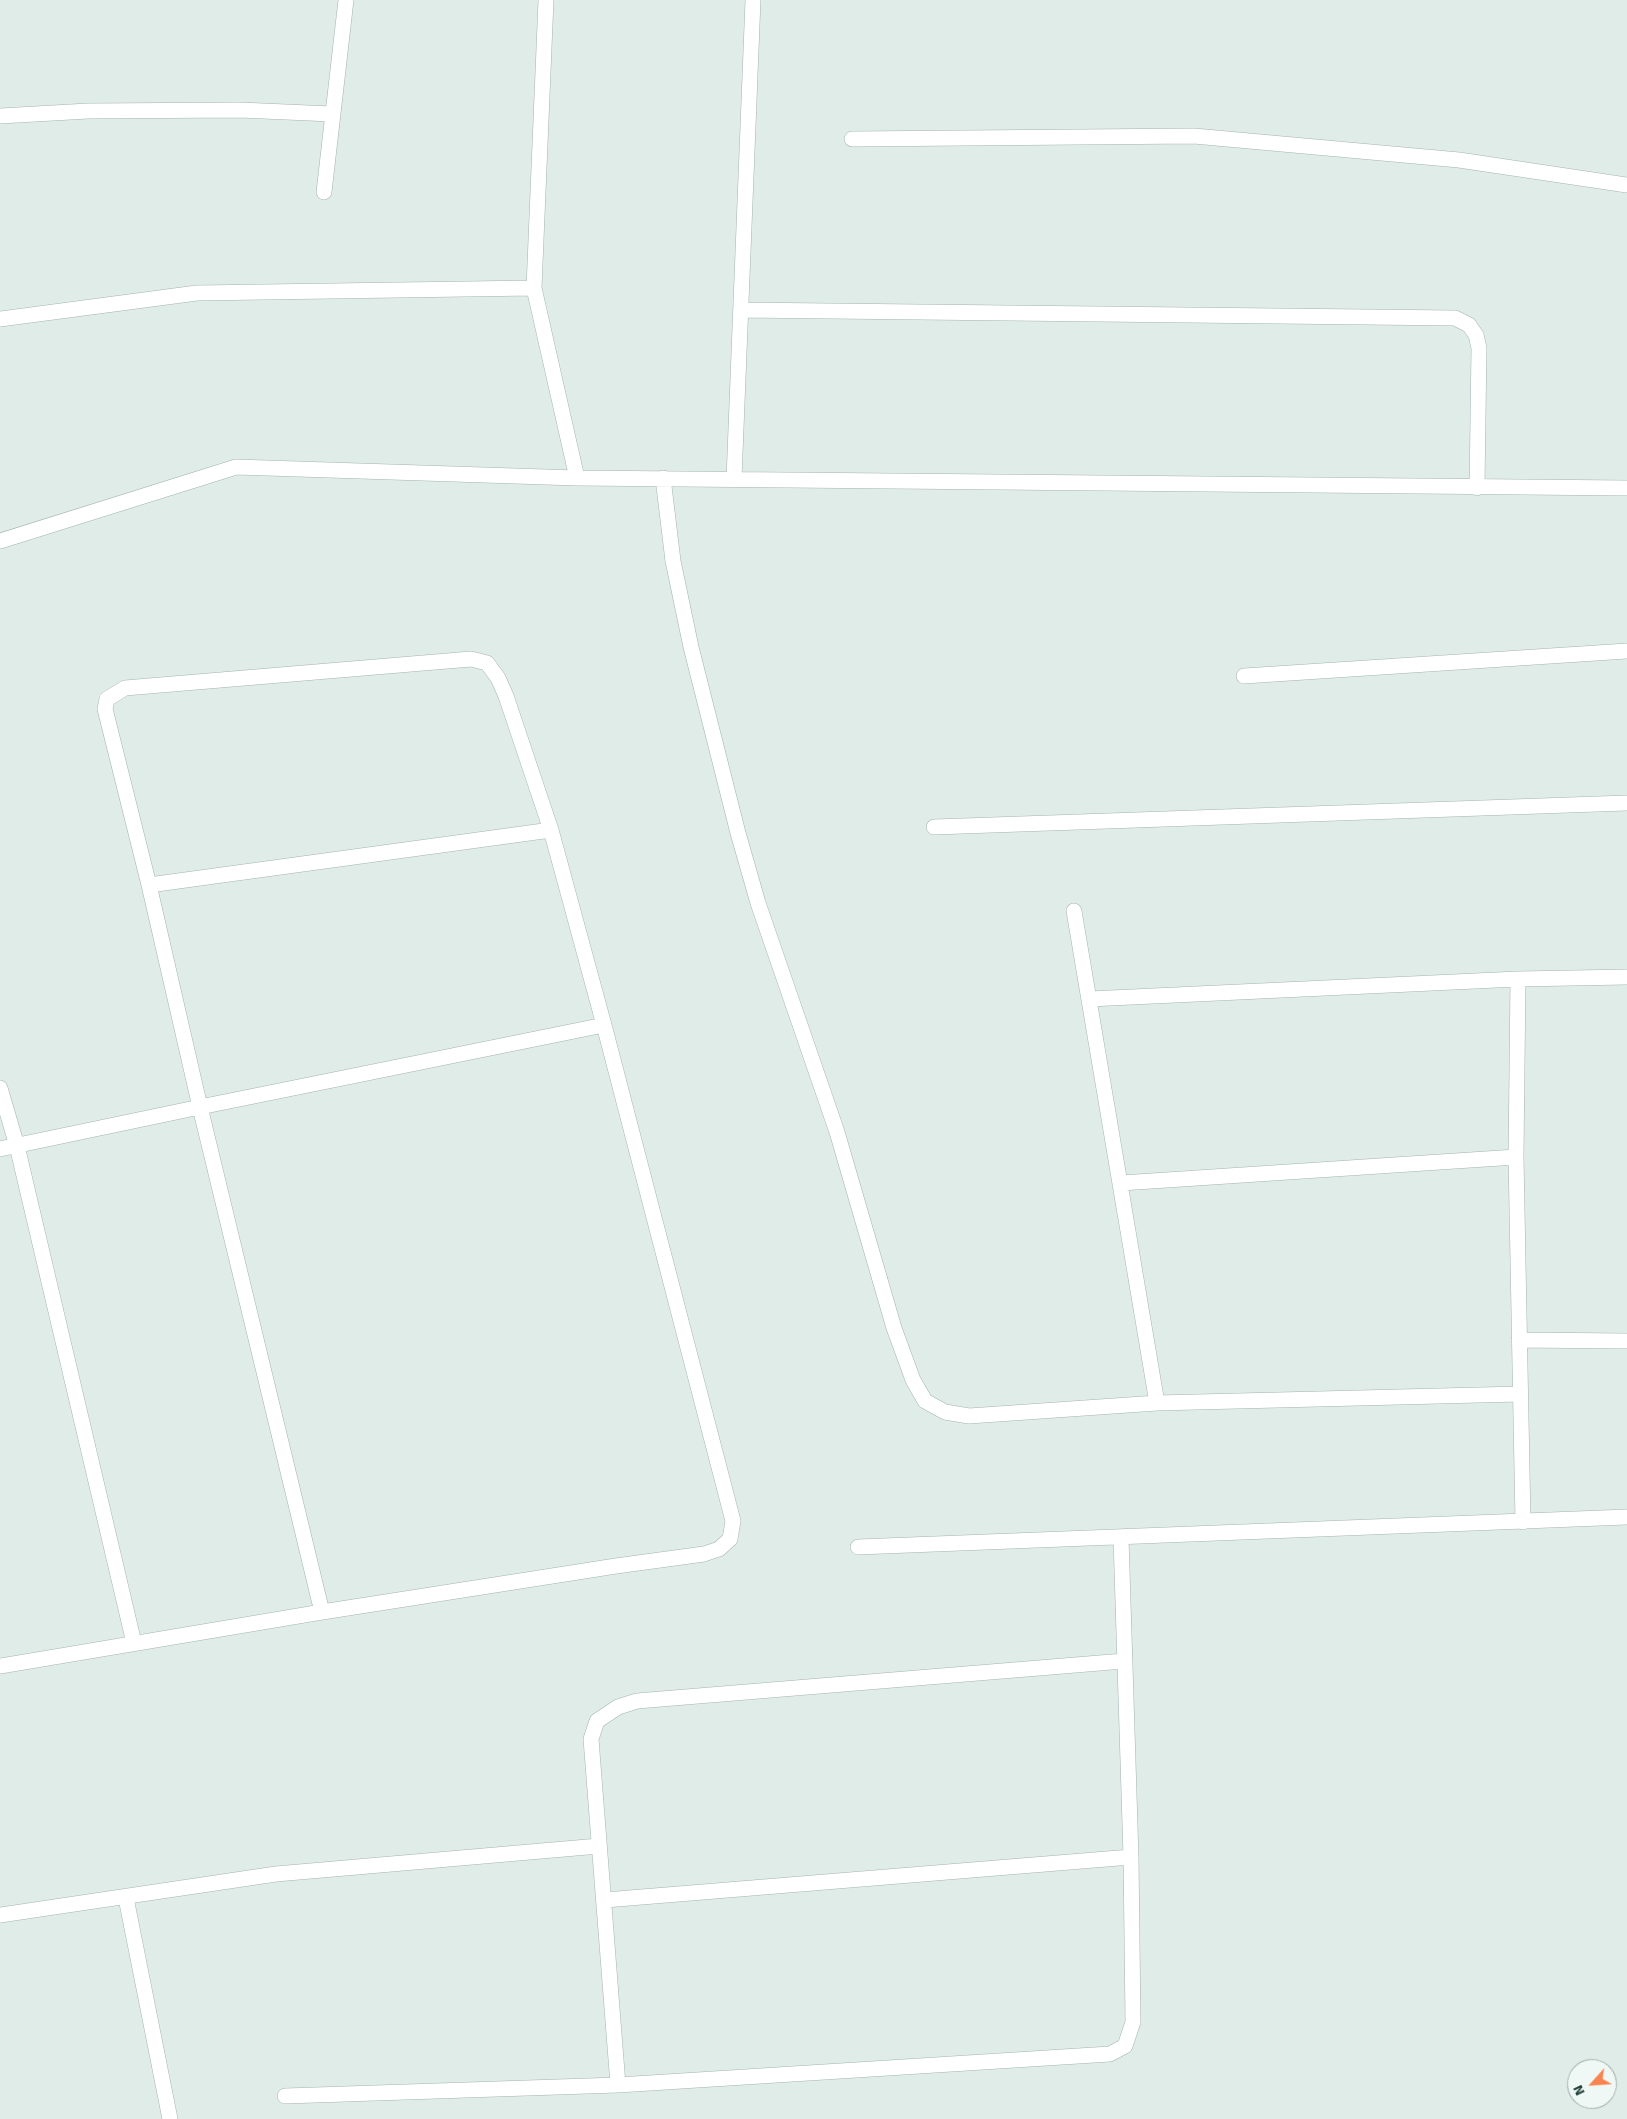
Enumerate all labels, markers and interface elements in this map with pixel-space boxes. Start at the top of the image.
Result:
north arrow [1567,2059,1617,2109]
text: N [1569,2082,1589,2098]

